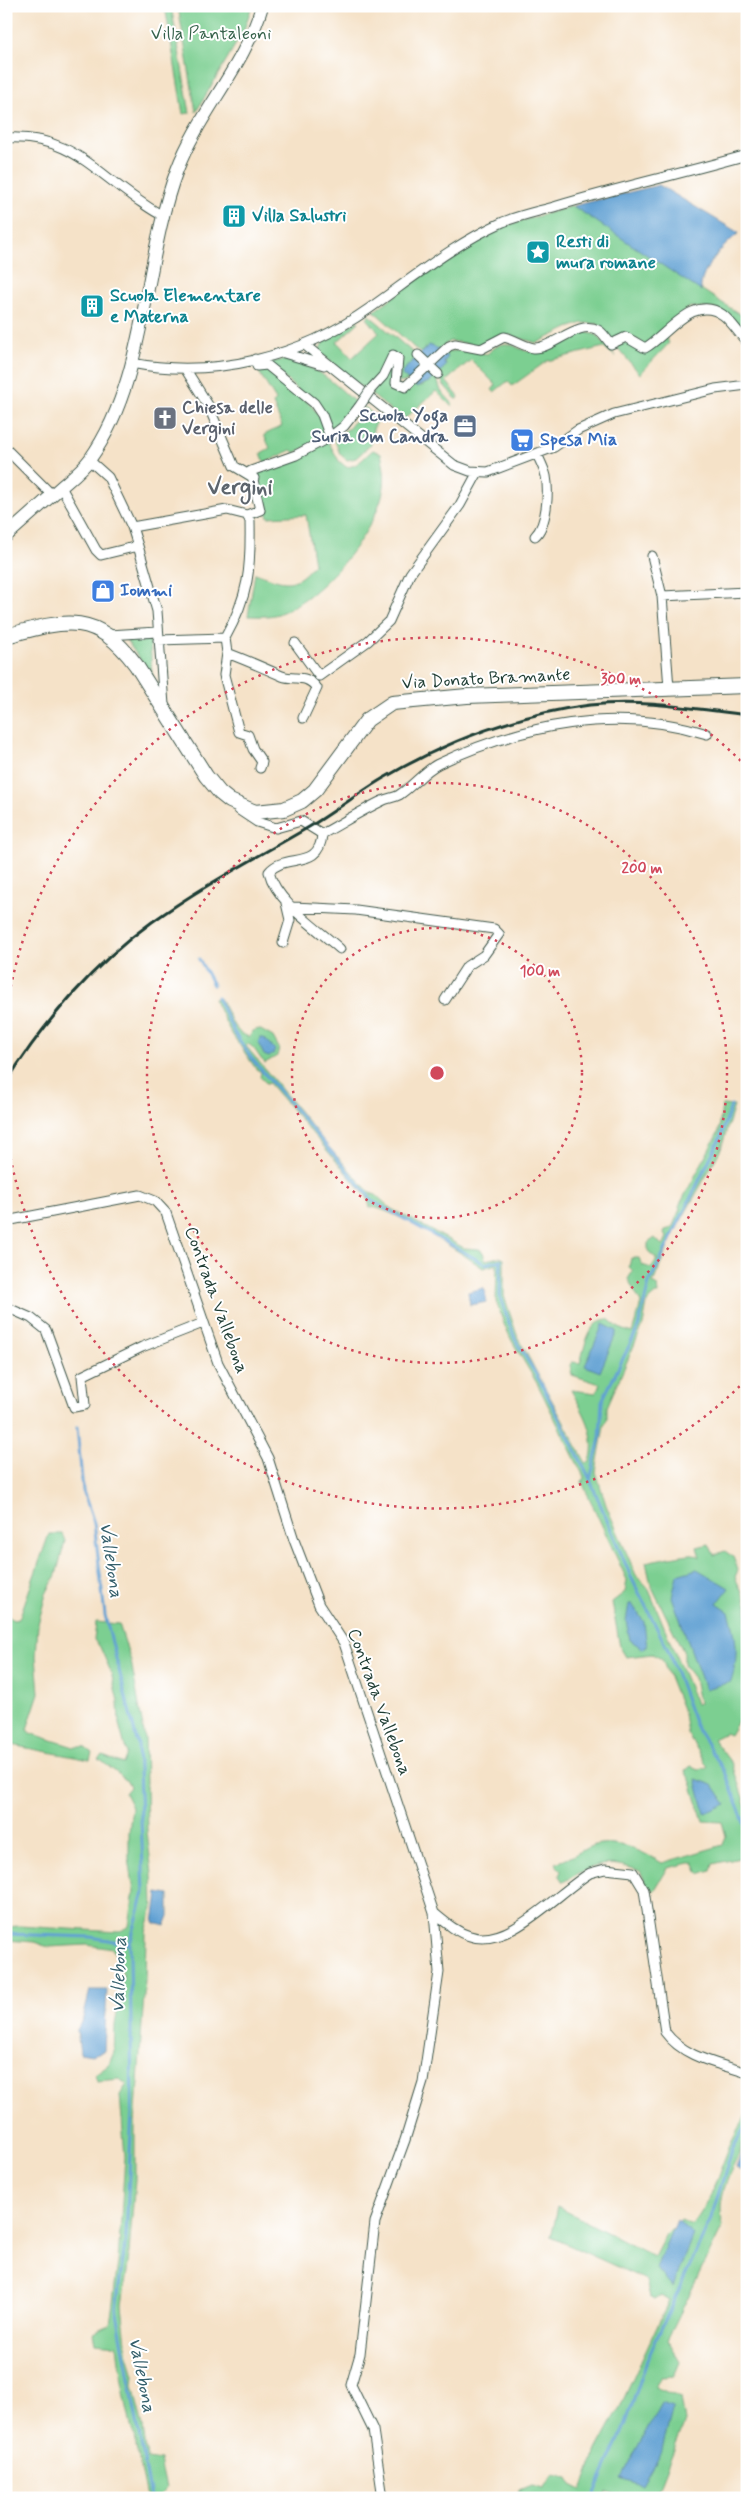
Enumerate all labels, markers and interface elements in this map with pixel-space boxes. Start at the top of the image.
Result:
park label: Villa Pantaleoni [151,22,271,46]
building icon: Villa Salustri [221,203,247,229]
place label: Villa Salustri [252,204,346,228]
place label: Resti di mura romane [556,230,656,275]
place icon: Resti di mura romane [525,239,551,265]
place label: Scuola Elementare e Materna [110,284,261,329]
building icon: Scuola Elementare e Materna [79,293,105,319]
place label: Chiesa delle Vergini [182,396,273,443]
place label: Scuola Yoga Suria Om Candra [311,404,449,449]
church icon: Chiesa delle Vergini [152,405,178,431]
office icon: Scuola Yoga Suria Om Candra [452,413,478,439]
supermarket icon: Spesa Mia [509,427,535,453]
place label: Spesa Mia [540,428,617,452]
district label: Vergini [207,474,273,505]
shop icon: Iommi [90,578,116,604]
place label: Iommi [120,579,172,603]
street label: Via Donato Bramante [401,663,571,695]
text: 300 m [601,670,641,690]
text: 200 m [622,859,663,879]
text: 100 m [520,962,560,982]
centre of rings [428,1064,446,1082]
street label: Contrada Vallebona [178,1223,254,1377]
water label: Vallebona [93,1521,129,1600]
street label: Contrada Vallebona [341,1625,417,1779]
water label: Vallebona [105,1936,133,2013]
water label: Vallebona [122,2335,162,2415]

